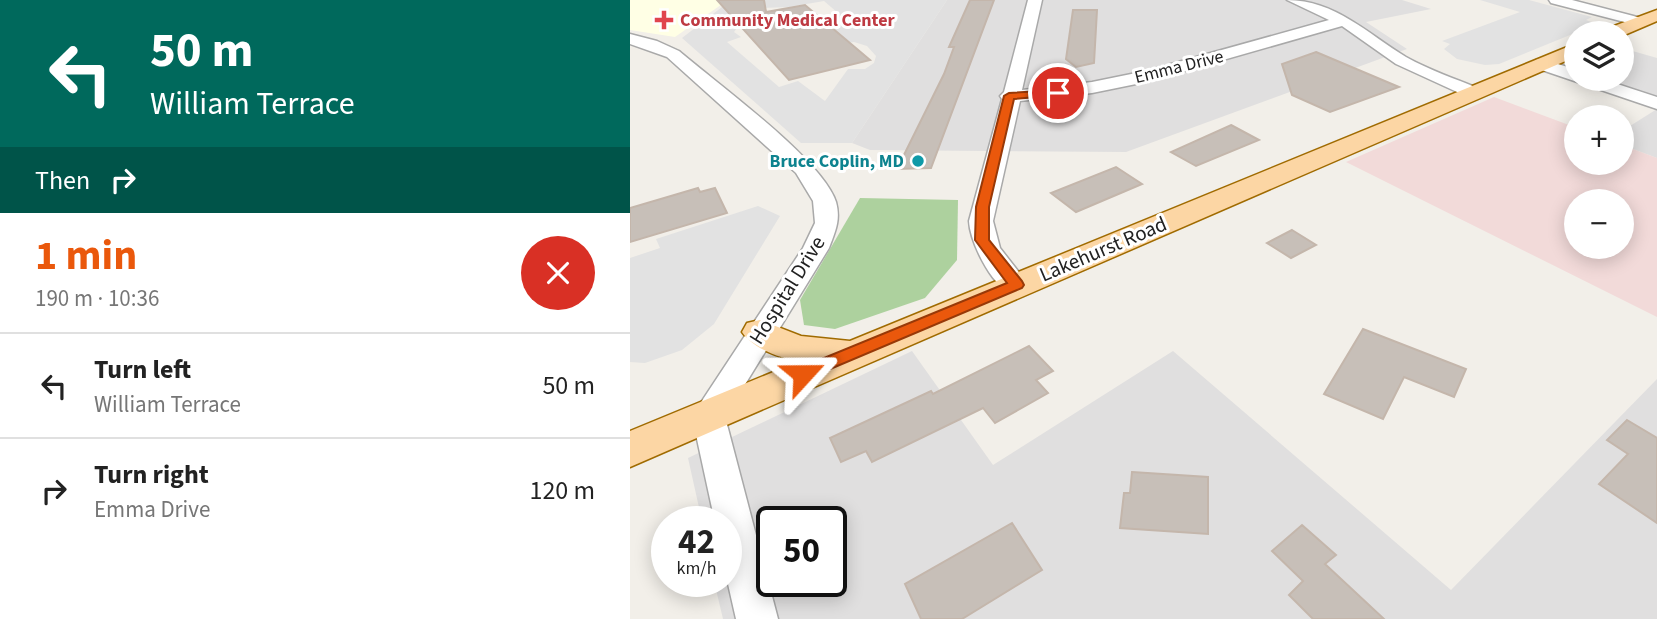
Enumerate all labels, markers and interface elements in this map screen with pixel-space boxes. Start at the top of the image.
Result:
place label: Community Medical Center [680,8,895,33]
marker: Community Medical Center [654,10,674,30]
text: 50 m [150,16,254,86]
map controls [1564,21,1634,259]
button: layers [1564,21,1634,91]
icon: left [35,28,126,119]
street label: Emma Drive [1132,44,1226,90]
pin [1028,63,1088,123]
icon: arrive [1039,74,1077,112]
text: William Terrace [150,81,355,127]
button: + [1564,105,1634,175]
place label: Bruce Coplin, MD [770,149,904,174]
marker: Bruce Coplin, MD [910,153,926,169]
icon: right [104,161,142,199]
text: Then [35,162,90,199]
button: − [1564,189,1634,259]
street label: Lakehurst Road [1035,209,1171,289]
text: 1 min [35,226,137,286]
street label: Hospital Drive [742,230,832,350]
button: close [521,236,595,310]
text: 190 m · 10:36 [35,282,159,315]
position arrow [766,337,840,411]
text: Turn left [94,351,191,388]
icon: left [35,367,73,405]
text: 50 m [542,367,595,404]
text: William Terrace [94,388,241,421]
text: Turn right [94,456,209,493]
icon: right [35,472,73,510]
text: 120 m [529,472,595,509]
text: Emma Drive [94,493,210,526]
speed limit sign: 50 [756,506,847,597]
text: 42 [678,517,715,567]
text: km/h [677,556,716,581]

